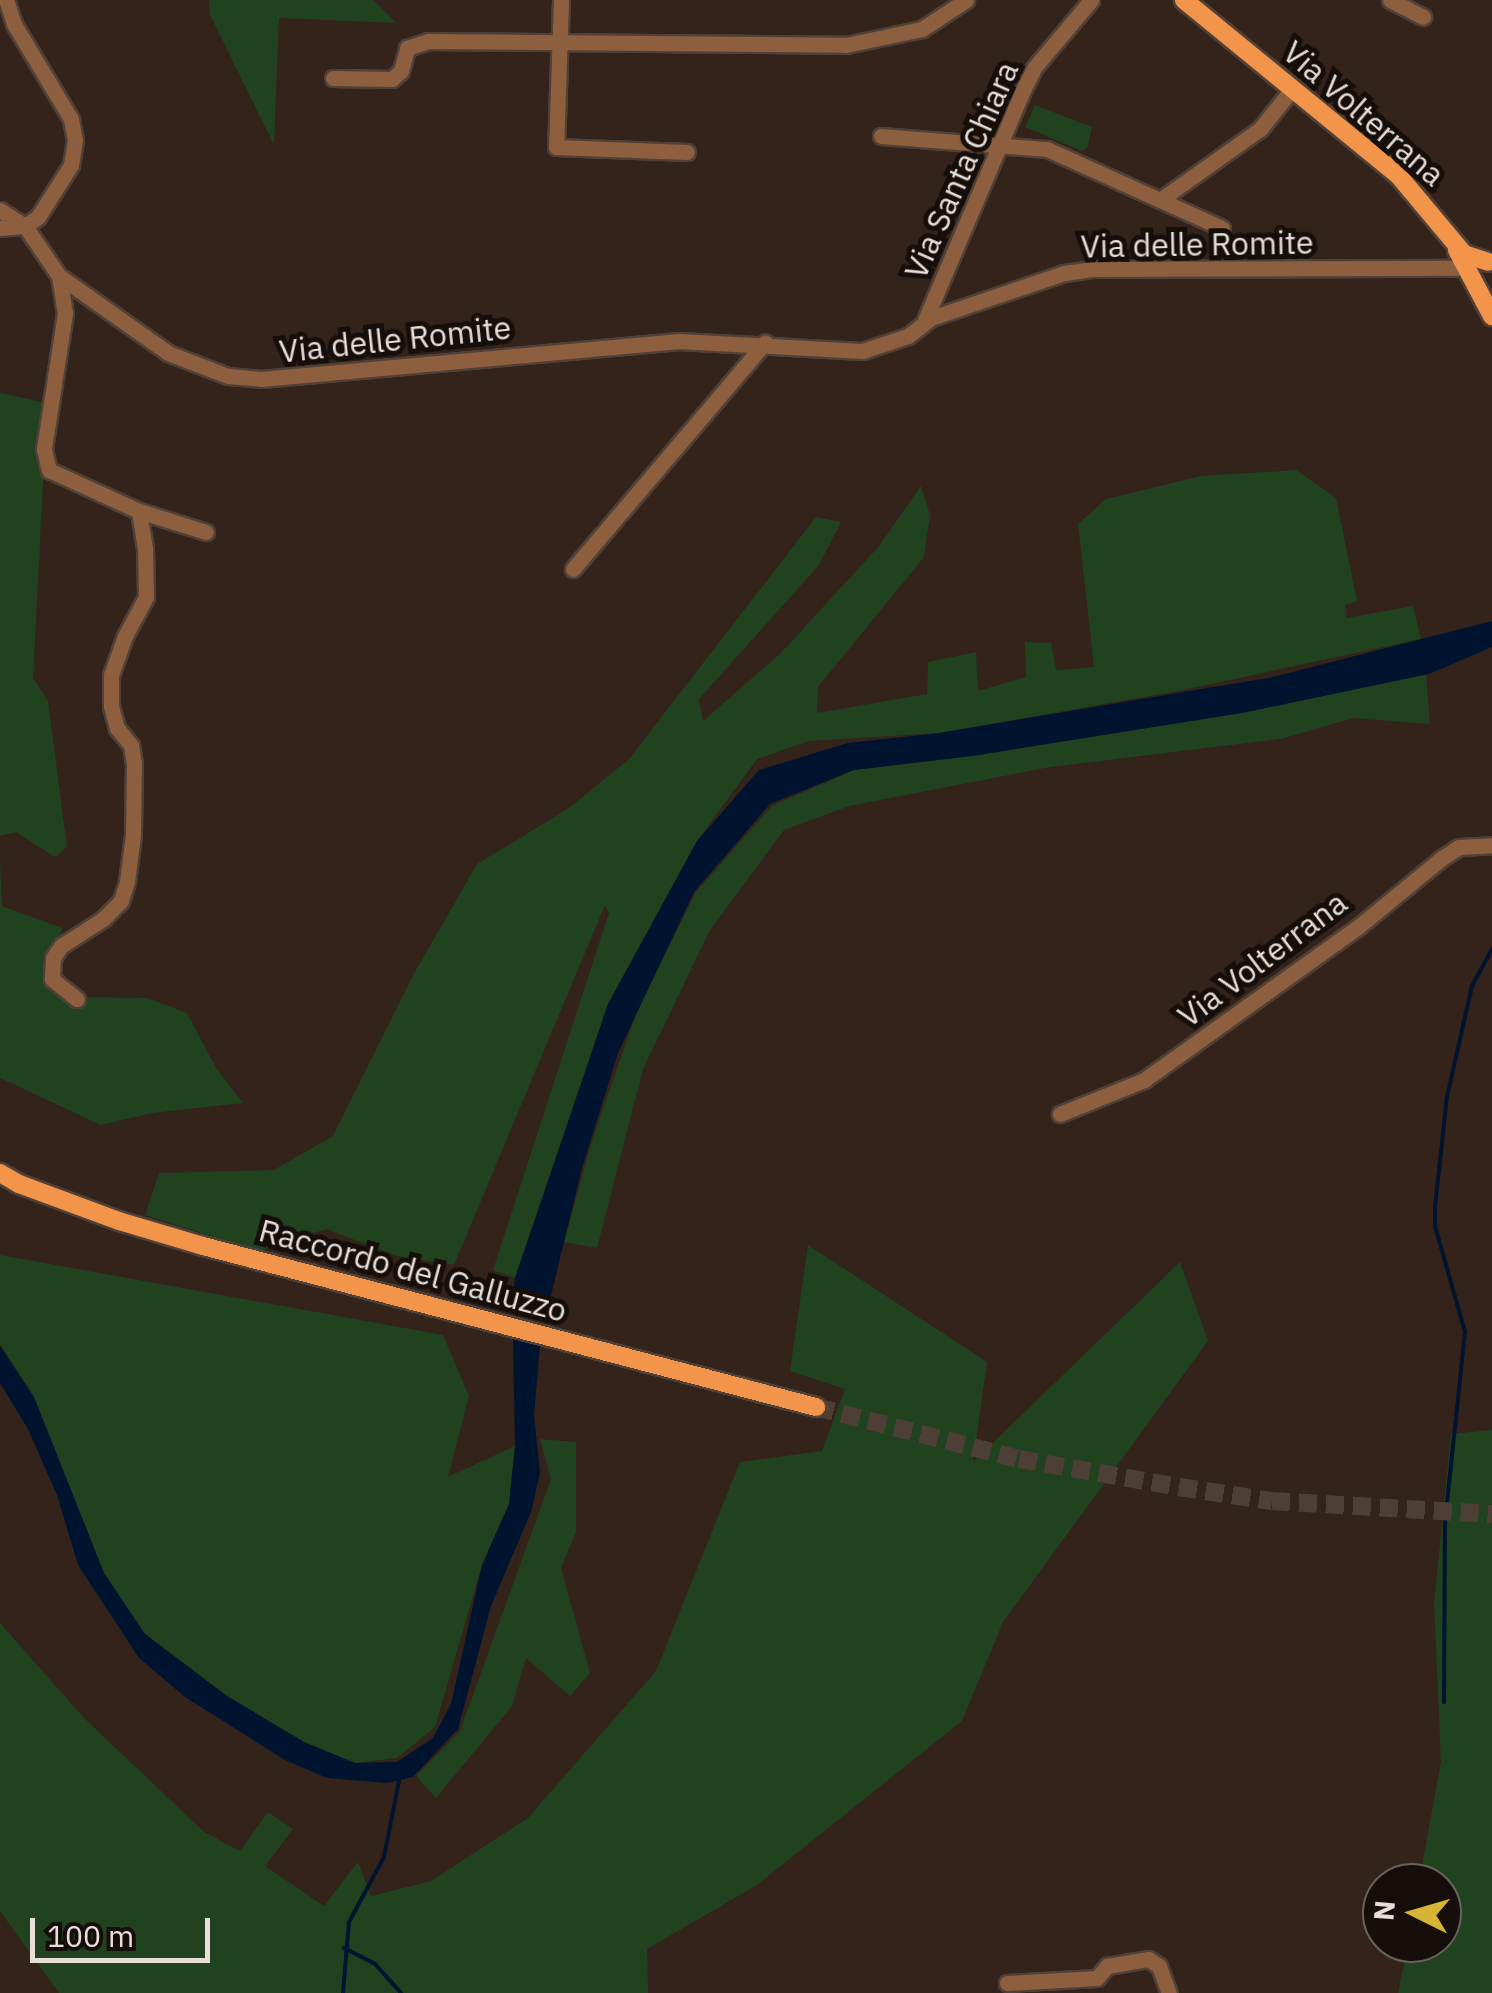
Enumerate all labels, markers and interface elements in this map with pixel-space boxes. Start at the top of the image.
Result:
street label: Via Volterrana [1275,32,1453,194]
street label: Via Santa Chiara [896,55,1026,285]
street label: Via delle Romite [1080,223,1314,265]
street label: Via delle Romite [277,308,513,370]
street label: Via Volterrana [1170,883,1354,1035]
street label: Raccordo del Galluzzo [255,1210,571,1330]
north arrow [1362,1863,1462,1963]
scale bar [35,1898,215,1960]
text: N [1364,1899,1403,1922]
text: 100 m [47,1916,134,1955]

